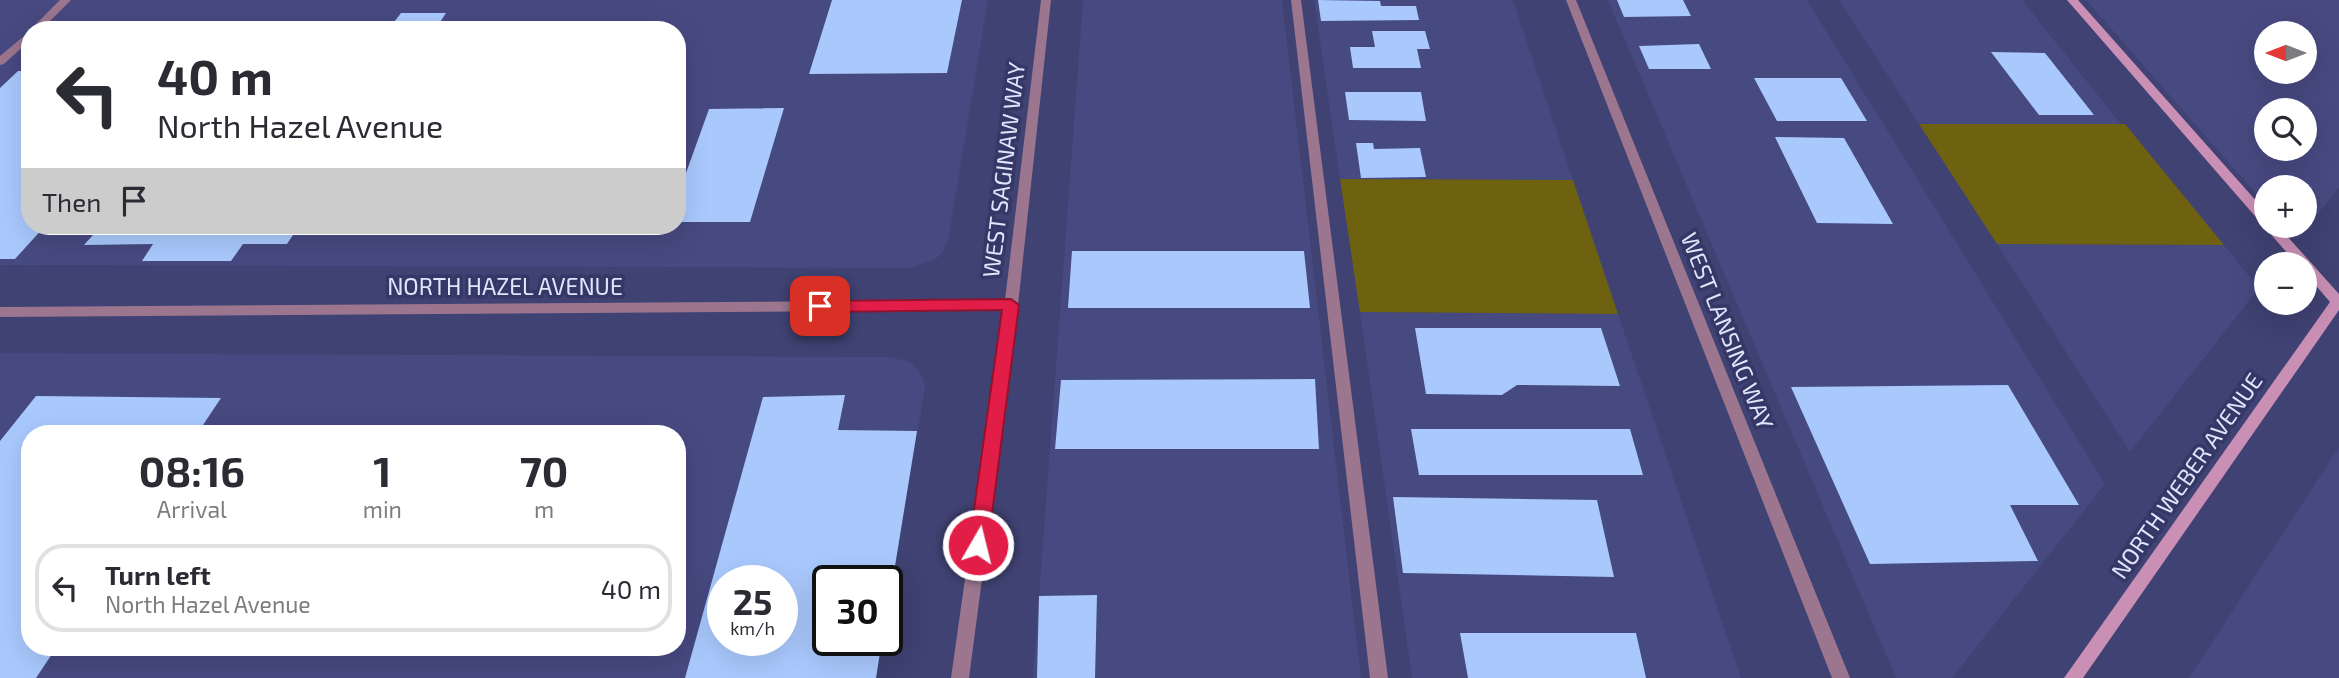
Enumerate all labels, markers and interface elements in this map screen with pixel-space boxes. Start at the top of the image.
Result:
north arrow [2254,21,2317,84]
map controls [2254,21,2317,315]
text: 40 m [157,46,273,105]
icon: left [42,49,133,140]
street label: WEST SAGINAW WAY [976,61,1030,279]
button: search [2254,98,2317,161]
text: North Hazel Avenue [157,106,443,144]
button: + [2254,175,2317,238]
icon: arrive [115,182,153,220]
text: Then [42,186,101,217]
street label: WEST LANSING WAY [1676,228,1780,433]
button: − [2254,252,2317,315]
street label: NORTH HAZEL AVENUE [387,272,623,300]
pin [790,276,850,336]
icon: arrive [801,287,839,325]
street label: NORTH WEBER AVENUE [2105,367,2268,584]
text: 08:16 [139,445,245,495]
text: 1 [373,445,391,495]
text: 70 [520,445,568,495]
text: Arrival [157,495,227,523]
text: min [363,495,402,523]
text: m [534,495,554,523]
position arrow [941,508,1015,582]
text: Turn left [105,559,211,590]
speed limit sign: 30 [812,565,903,656]
icon: left [46,569,84,607]
text: 40 m [601,573,661,604]
text: 25 [733,580,772,622]
text: North Hazel Avenue [105,590,311,618]
text: km/h [730,617,775,639]

